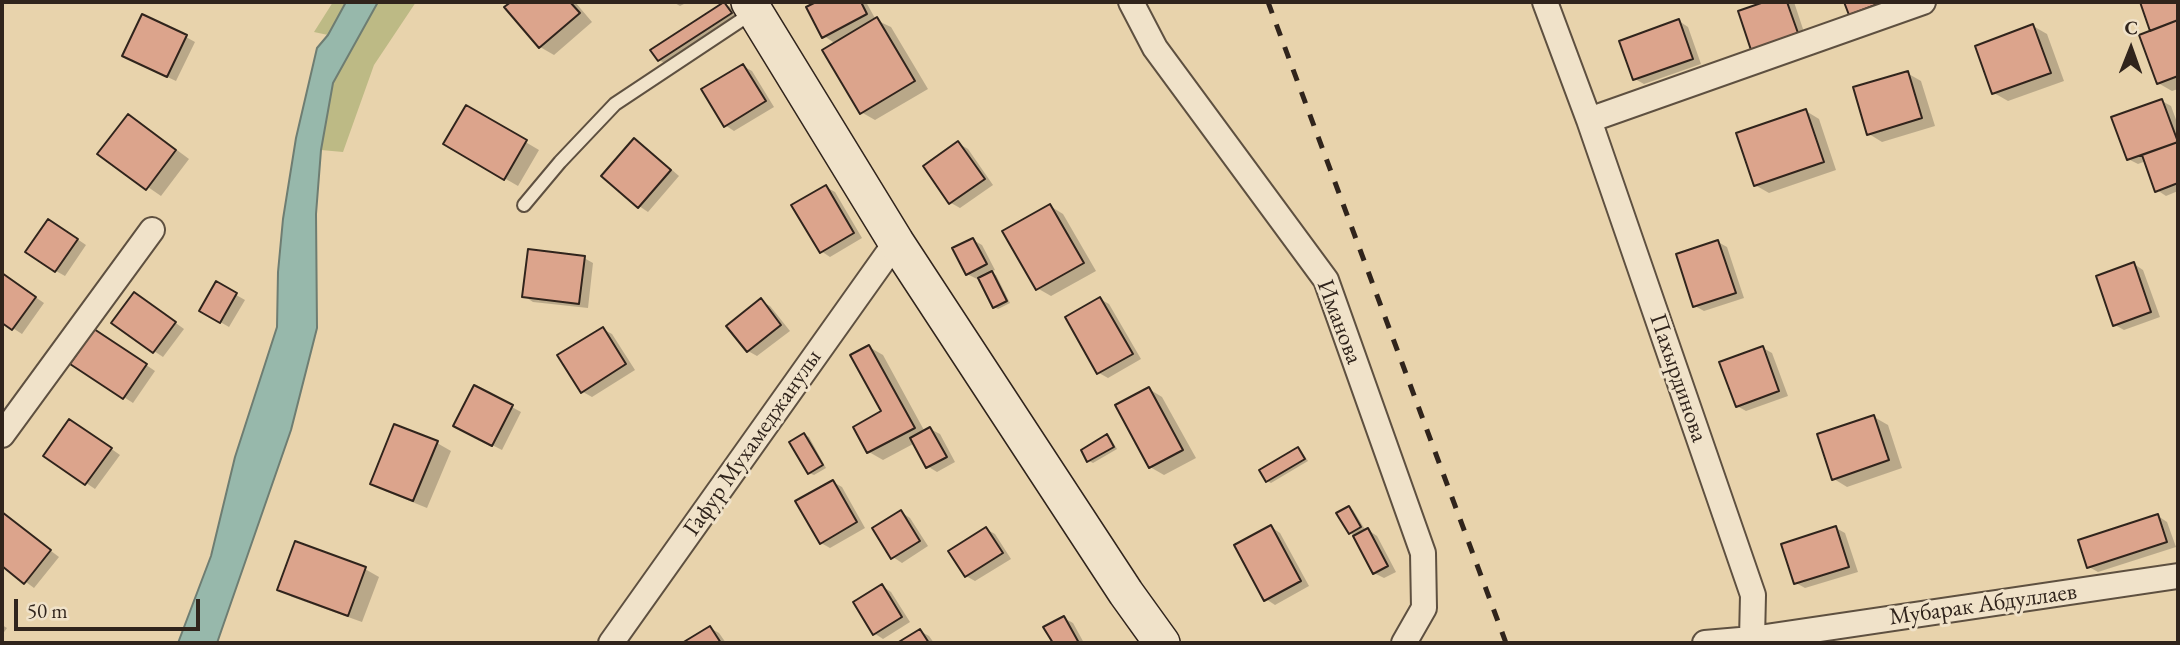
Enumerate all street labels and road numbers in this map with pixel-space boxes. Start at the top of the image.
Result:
street label: Иманова [1310,276,1368,368]
street label: Пахырдинова [1643,310,1713,446]
street label: Гафур Мухамеджанулы [678,344,828,542]
street label: Мубарак Абдуллаев [1887,578,2079,632]

